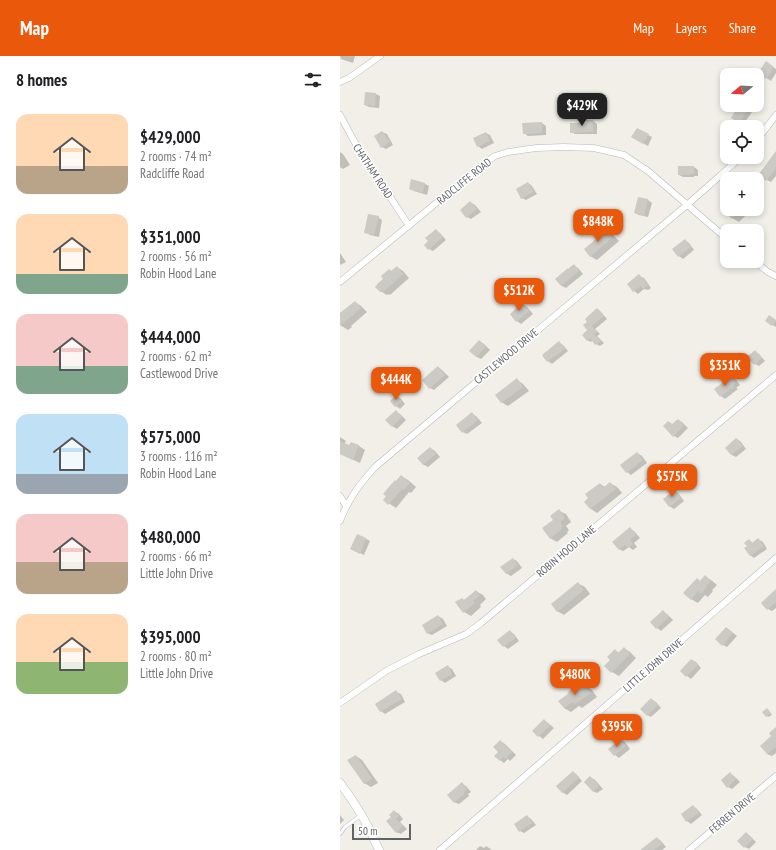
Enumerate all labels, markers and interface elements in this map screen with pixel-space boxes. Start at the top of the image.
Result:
text: Map [20,16,49,40]
text: Map [633,19,654,37]
text: Layers [676,19,707,37]
text: Share [729,19,756,37]
north arrow [720,68,764,112]
map controls [720,68,764,268]
text: 8 homes [16,69,67,91]
icon: filters [302,69,324,91]
pin: $429K [554,93,610,127]
text: $429K [566,97,598,114]
button: locate [720,120,764,164]
text: $429,000 [140,126,201,148]
icon: home [48,130,96,178]
street label: CHATHAM ROAD [350,141,396,201]
text: 2 rooms · 74 m² [140,148,212,165]
street label: RADCLIFFE ROAD [434,155,494,207]
text: Radcliffe Road [140,165,204,182]
button: + [720,172,764,216]
pin: $848K [570,209,626,243]
text: $848K [582,213,614,230]
button: − [720,224,764,268]
text: $351,000 [140,226,201,248]
icon: home [48,230,96,278]
text: 2 rooms · 56 m² [140,248,212,265]
text: Robin Hood Lane [140,265,216,282]
pin: $512K [491,278,547,312]
text: $512K [503,282,535,299]
street label: CASTLEWOOD DRIVE [471,325,541,387]
text: $444,000 [140,326,201,348]
icon: home [48,330,96,378]
text: 2 rooms · 62 m² [140,348,212,365]
pin: $351K [697,353,753,387]
text: $351K [709,357,741,374]
text: Castlewood Drive [140,365,218,382]
pin: $444K [368,367,424,401]
text: $444K [380,371,412,388]
text: $575,000 [140,426,201,448]
icon: home [48,430,96,478]
text: 3 rooms · 116 m² [140,448,218,465]
pin: $575K [644,464,700,498]
text: Robin Hood Lane [140,465,216,482]
text: $575K [656,468,688,485]
street label: ROBIN HOOD LANE [533,522,599,580]
text: $480,000 [140,526,201,548]
icon: home [48,530,96,578]
text: 2 rooms · 66 m² [140,548,212,565]
text: Little John Drive [140,565,213,582]
text: $395,000 [140,626,201,648]
icon: home [48,630,96,678]
street label: LITTLE JOHN DRIVE [620,635,686,695]
text: 2 rooms · 80 m² [140,648,212,665]
pin: $480K [547,662,603,696]
text: Little John Drive [140,665,213,682]
text: $480K [559,666,591,683]
pin: $395K [589,714,645,748]
text: $395K [601,718,633,735]
street label: FERREN DRIVE [706,789,758,836]
scale bar [352,822,411,841]
text: 50 m [358,824,377,838]

